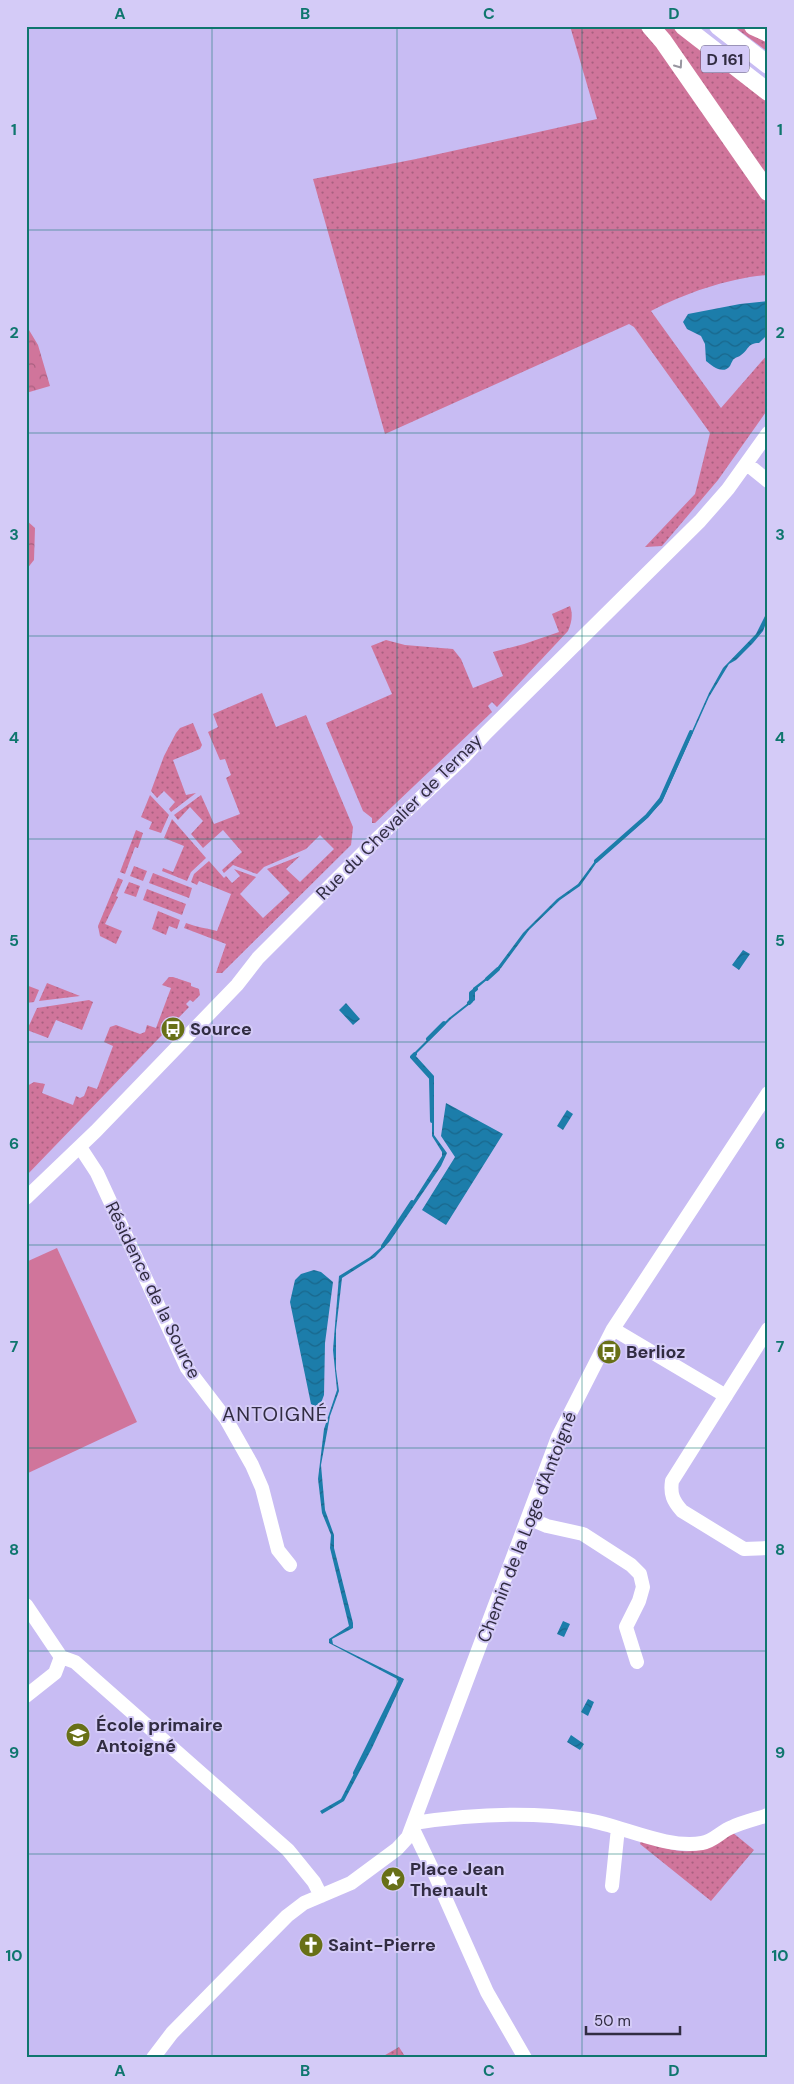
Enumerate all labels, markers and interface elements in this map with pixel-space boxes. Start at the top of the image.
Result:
text: A [114,3,126,24]
text: B [300,3,310,24]
text: C [483,3,495,24]
text: D [668,3,680,24]
road number: D 161 [701,46,749,72]
one-way arrow [673,59,682,69]
text: 1 [11,119,17,140]
text: 1 [777,119,783,140]
text: 2 [9,322,19,343]
text: 2 [775,322,785,343]
text: 3 [9,524,19,545]
text: 3 [775,524,785,545]
text: 4 [9,727,19,748]
text: 4 [775,727,785,748]
street label: Rue du Chevalier de Ternay [311,729,487,905]
text: 5 [9,930,19,951]
text: 5 [775,930,785,951]
bus stop icon: Source [160,1016,186,1042]
place label: Source [190,1017,252,1041]
text: 6 [9,1133,19,1154]
text: 6 [775,1133,785,1154]
street label: Résidence de la Source [100,1198,206,1382]
text: 7 [10,1336,19,1357]
text: 7 [776,1336,785,1357]
bus stop icon: Berlioz [596,1339,622,1365]
place label: Berlioz [626,1340,685,1364]
district label: ANTOIGNÉ [222,1401,328,1427]
street label: Chemin de la Loge d'Antoigné [472,1408,582,1646]
text: 8 [9,1539,19,1560]
text: 8 [775,1539,785,1560]
place label: École primaire Antoigné [96,1713,223,1758]
school or university icon: École primaire Antoigné [65,1722,91,1748]
text: 9 [9,1742,19,1763]
text: 9 [775,1742,785,1763]
place label: Place Jean Thenault [410,1857,505,1902]
place icon: Place Jean Thenault [380,1866,406,1892]
church icon: Saint-Pierre [298,1932,324,1958]
place label: Saint-Pierre [328,1933,436,1957]
text: 10 [5,1945,23,1966]
text: 10 [771,1945,789,1966]
scale bar [586,2004,680,2036]
text: 50 m [594,2011,631,2031]
text: A [114,2060,126,2081]
text: B [300,2060,310,2081]
text: C [483,2060,495,2081]
text: D [668,2060,680,2081]

